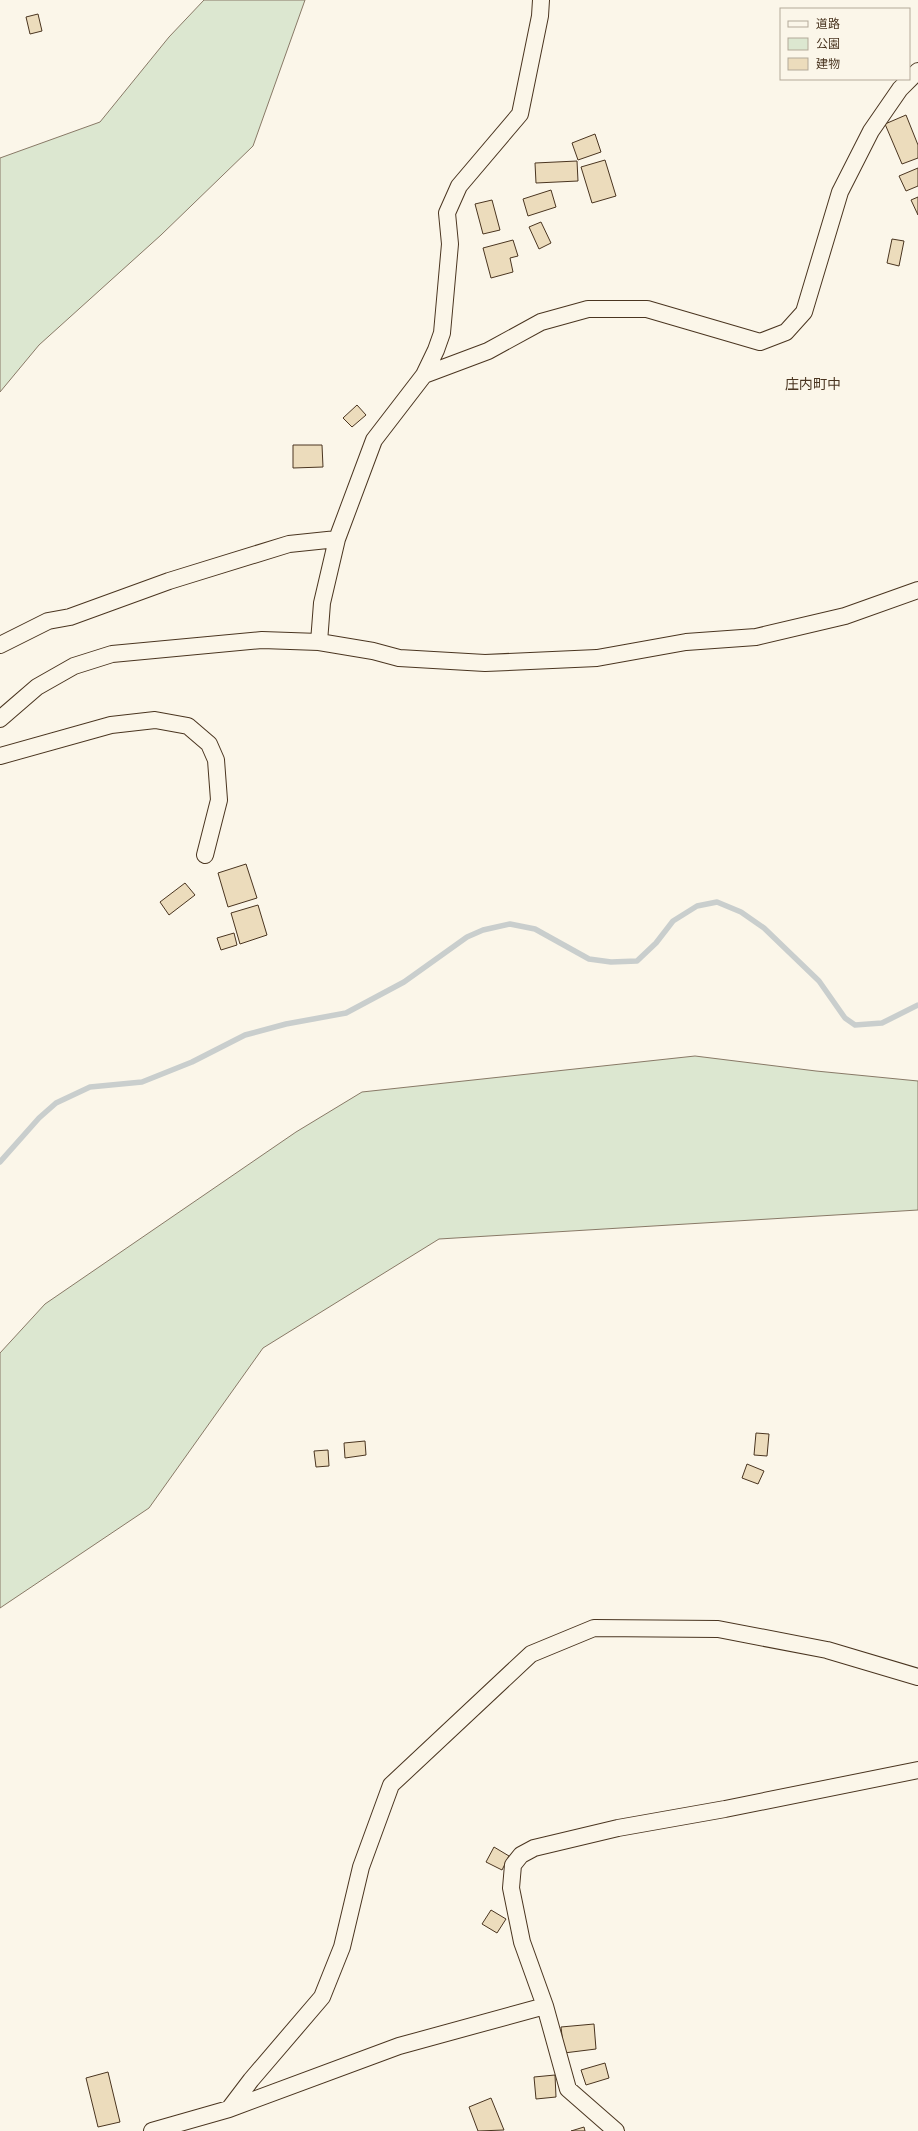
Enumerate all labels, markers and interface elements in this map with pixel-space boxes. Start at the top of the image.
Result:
legend [780,8,910,80]
text: 道路 [816,14,840,33]
text: 公園 [816,34,840,53]
text: 建物 [816,54,840,73]
district label: 庄内町中 [785,373,841,394]

